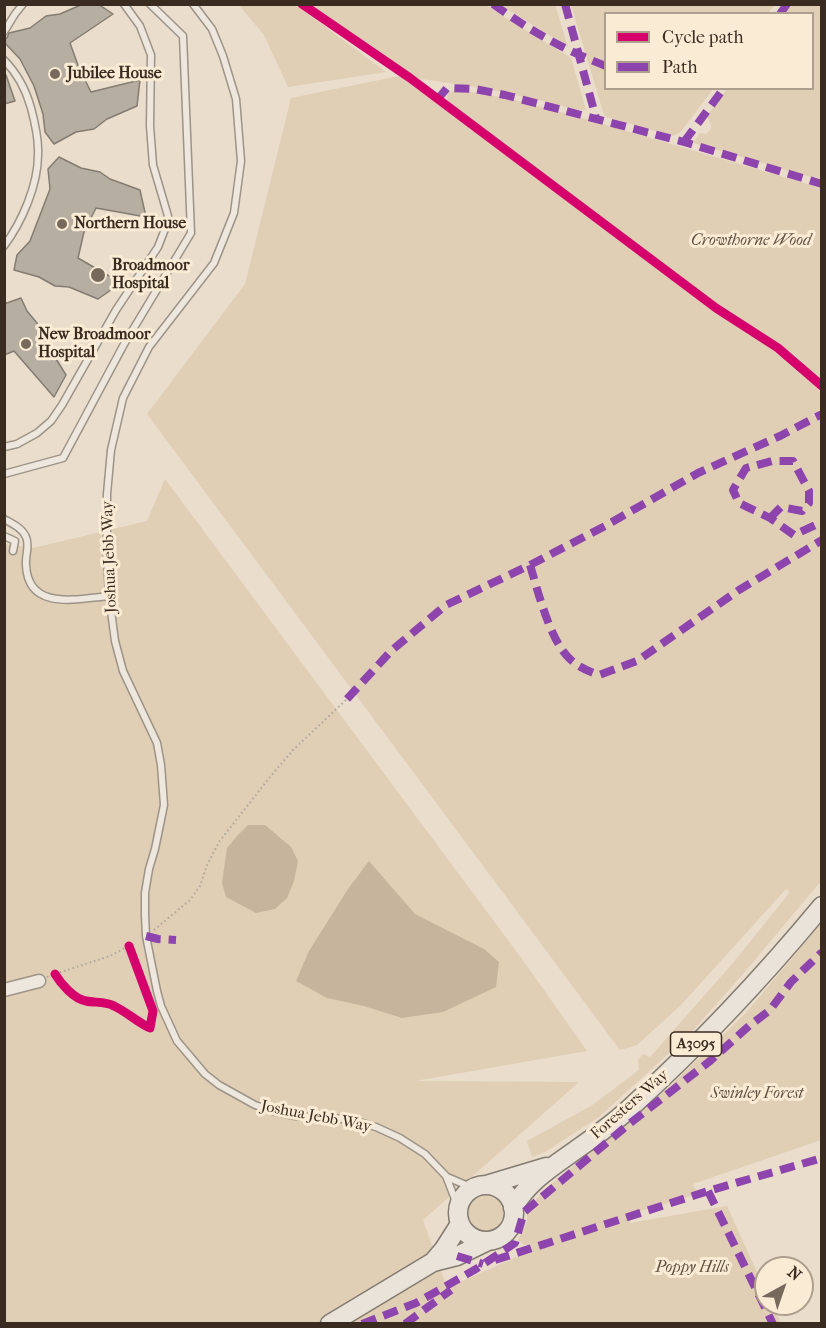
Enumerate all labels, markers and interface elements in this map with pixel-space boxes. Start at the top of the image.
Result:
legend [604,12,814,90]
text: Cycle path [662,27,743,48]
text: Path [662,57,698,78]
place label: Jubilee House [67,64,162,84]
marker: Jubilee House [48,67,62,81]
place label: Northern House [74,214,186,234]
marker: Northern House [55,217,69,231]
park label: Crowthorne Wood [691,231,811,251]
place label: Broadmoor Hospital [112,256,189,294]
marker: Broadmoor Hospital [89,266,107,284]
place label: New Broadmoor Hospital [38,325,150,363]
marker: New Broadmoor Hospital [19,337,33,351]
street label: Joshua Jebb Way [98,501,122,613]
road number: A3095 [670,1032,722,1056]
street label: Foresters Way [587,1066,673,1144]
park label: Swinley Forest [711,1084,803,1104]
street label: Joshua Jebb Way [259,1097,373,1137]
north arrow [754,1256,814,1316]
park label: Poppy Hills [655,1258,729,1278]
text: N [784,1262,805,1285]

